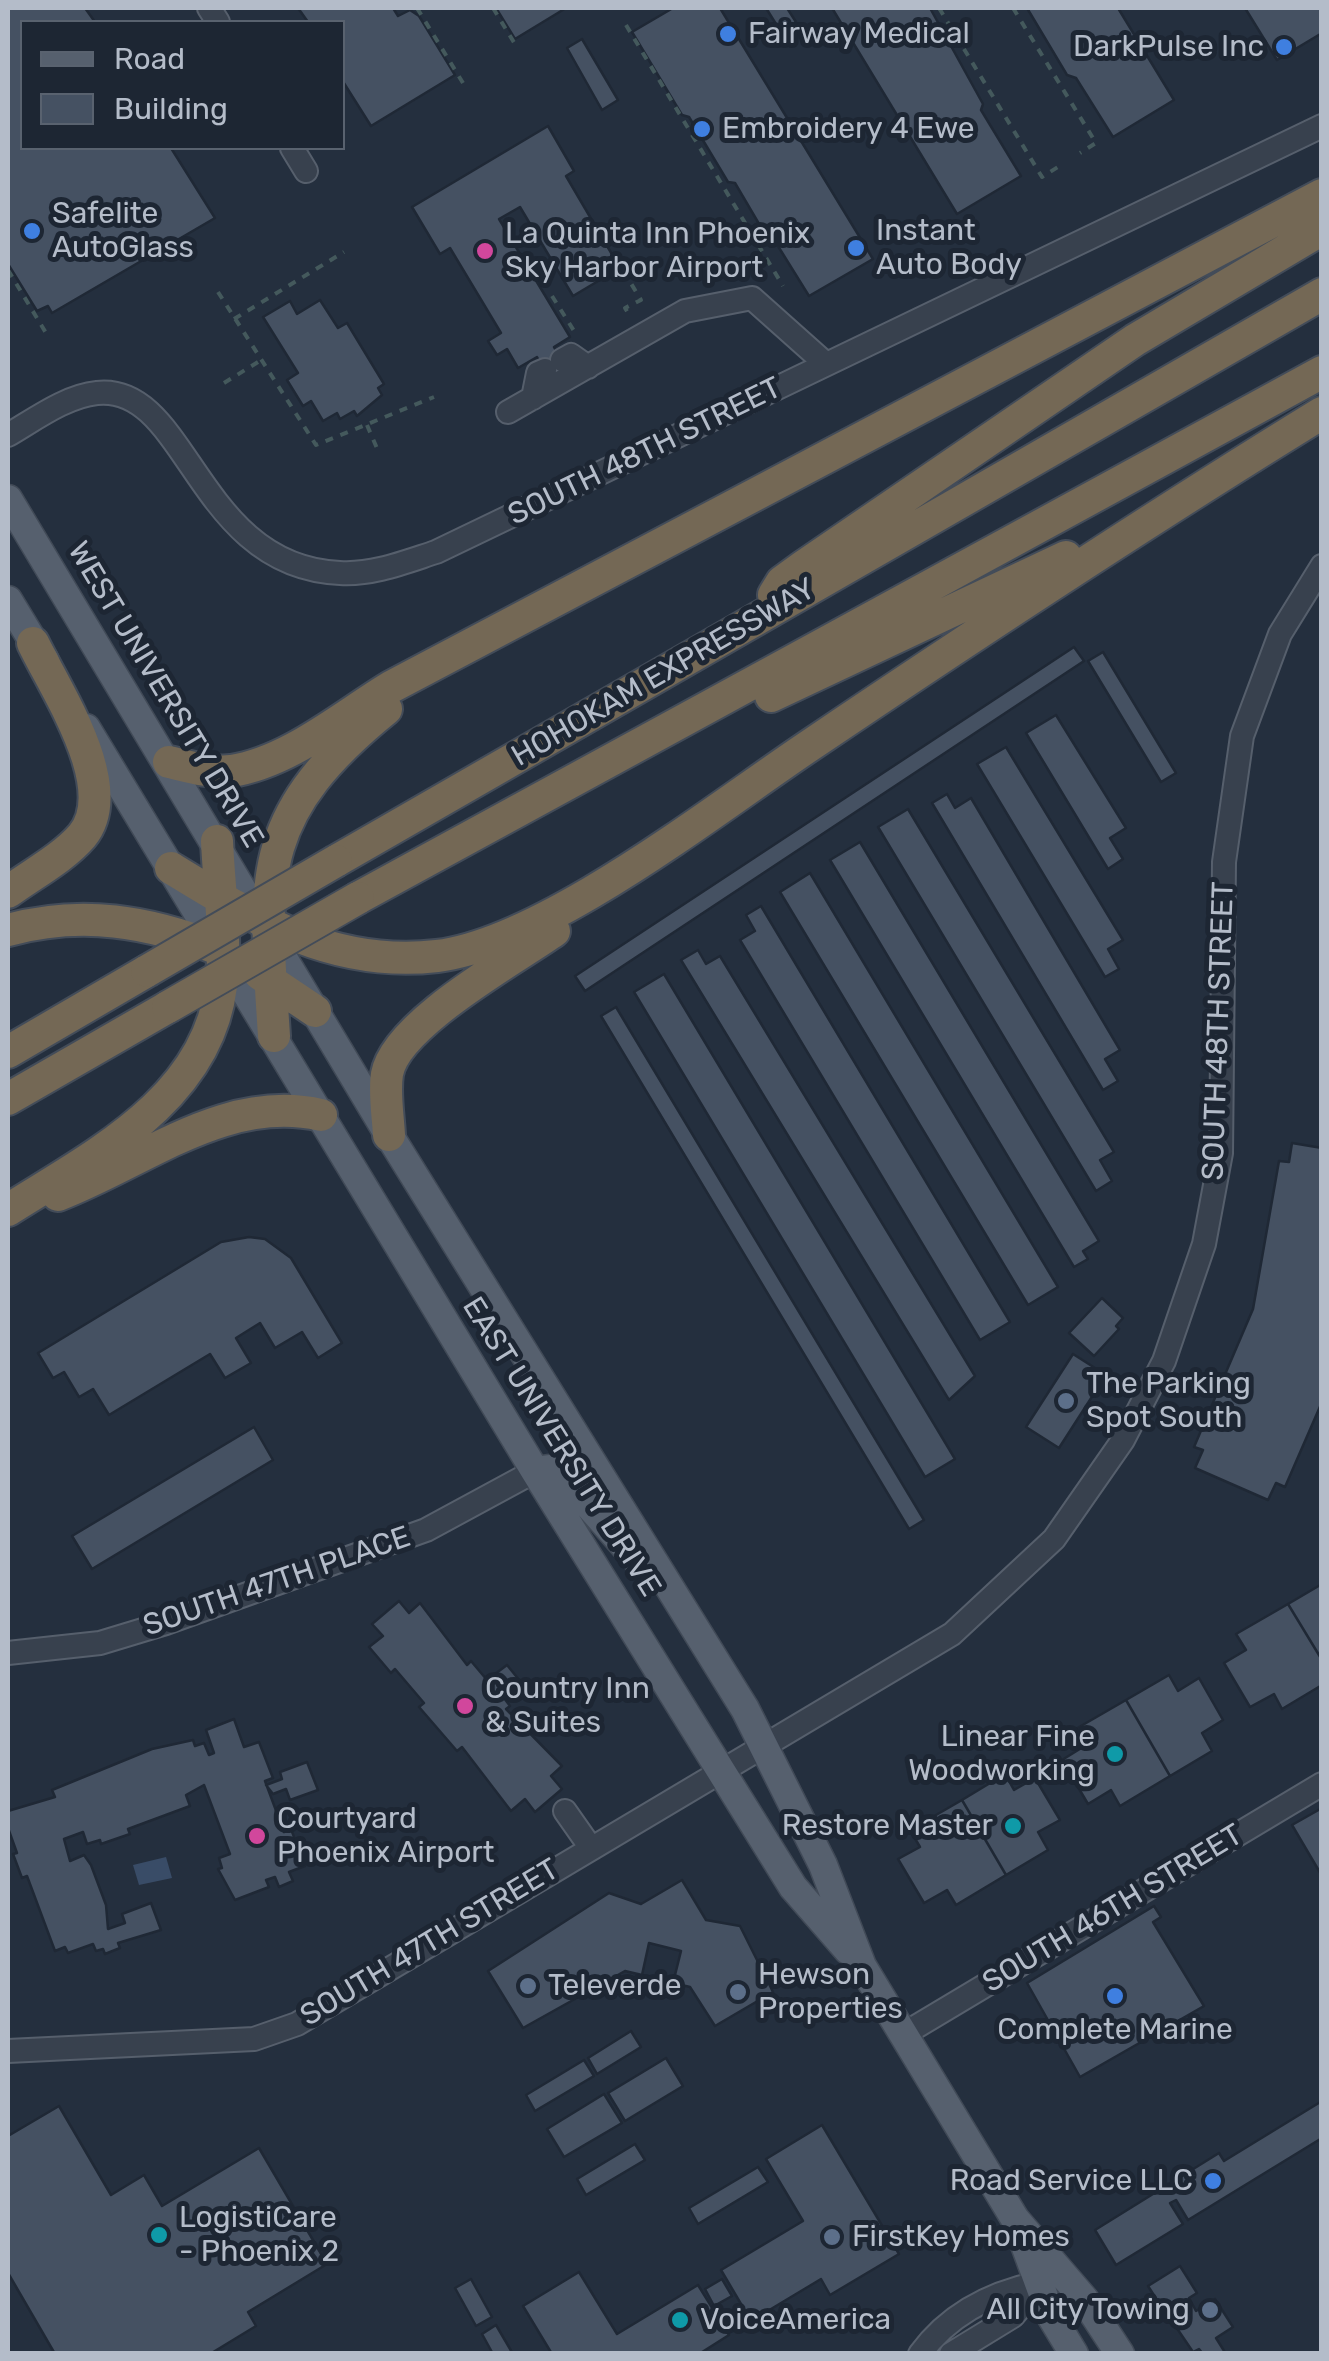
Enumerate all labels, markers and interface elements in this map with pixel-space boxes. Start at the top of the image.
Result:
place label: Fairway Medical [748,16,970,52]
legend [20,20,345,150]
marker: Fairway Medical [717,23,739,45]
place label: DarkPulse Inc [1073,29,1264,65]
marker: DarkPulse Inc [1273,36,1295,58]
text: Road [114,41,185,77]
text: Building [114,91,228,127]
place label: Embroidery 4 Ewe [722,111,975,147]
marker: Embroidery 4 Ewe [691,118,713,140]
place label: Safelite AutoGlass [52,196,194,266]
place label: Instant Auto Body [876,213,1022,284]
place label: La Quinta Inn Phoenix Sky Harbor Airport [505,216,810,286]
marker: Safelite AutoGlass [21,220,43,242]
marker: Instant Auto Body [845,237,867,259]
marker: La Quinta Inn Phoenix Sky Harbor Airport [474,240,496,262]
street label: SOUTH 48TH STREET [503,370,787,534]
street label: WEST UNIVERSITY DRIVE [59,536,271,854]
street label: HOHOKAM EXPRESSWAY [506,571,822,775]
street label: SOUTH 48TH STREET [1196,881,1242,1181]
street label: EAST UNIVERSITY DRIVE [454,1291,668,1603]
place label: The Parking Spot South [1086,1366,1251,1436]
marker: The Parking Spot South [1055,1390,1077,1412]
street label: SOUTH 47TH PLACE [139,1519,415,1645]
place label: Country Inn & Suites [485,1671,650,1742]
marker: Country Inn & Suites [454,1695,476,1717]
place label: Linear Fine Woodworking [908,1719,1095,1790]
marker: Linear Fine Woodworking [1104,1743,1126,1765]
place label: Courtyard Phoenix Airport [277,1801,494,1872]
place label: Restore Master [782,1808,993,1844]
marker: Restore Master [1002,1815,1024,1837]
street label: SOUTH 46TH STREET [976,1817,1250,2001]
marker: Courtyard Phoenix Airport [246,1825,268,1847]
street label: SOUTH 47TH STREET [294,1852,566,2034]
place label: Hewson Properties [758,1957,903,2028]
place label: Televerde [548,1968,681,2004]
marker: Televerde [517,1975,539,1997]
marker: Hewson Properties [727,1981,749,2003]
marker: Complete Marine [1104,1985,1126,2007]
place label: Complete Marine [997,2012,1233,2048]
place label: Road Service LLC [950,2163,1193,2199]
marker: Road Service LLC [1202,2170,1224,2192]
place label: LogistiCare - Phoenix 2 [179,2200,339,2270]
place label: FirstKey Homes [852,2219,1070,2255]
marker: LogistiCare - Phoenix 2 [148,2224,170,2246]
marker: FirstKey Homes [821,2226,843,2248]
place label: All City Towing [986,2292,1190,2328]
marker: All City Towing [1199,2299,1221,2321]
place label: VoiceAmerica [700,2302,891,2338]
marker: VoiceAmerica [669,2309,691,2331]

